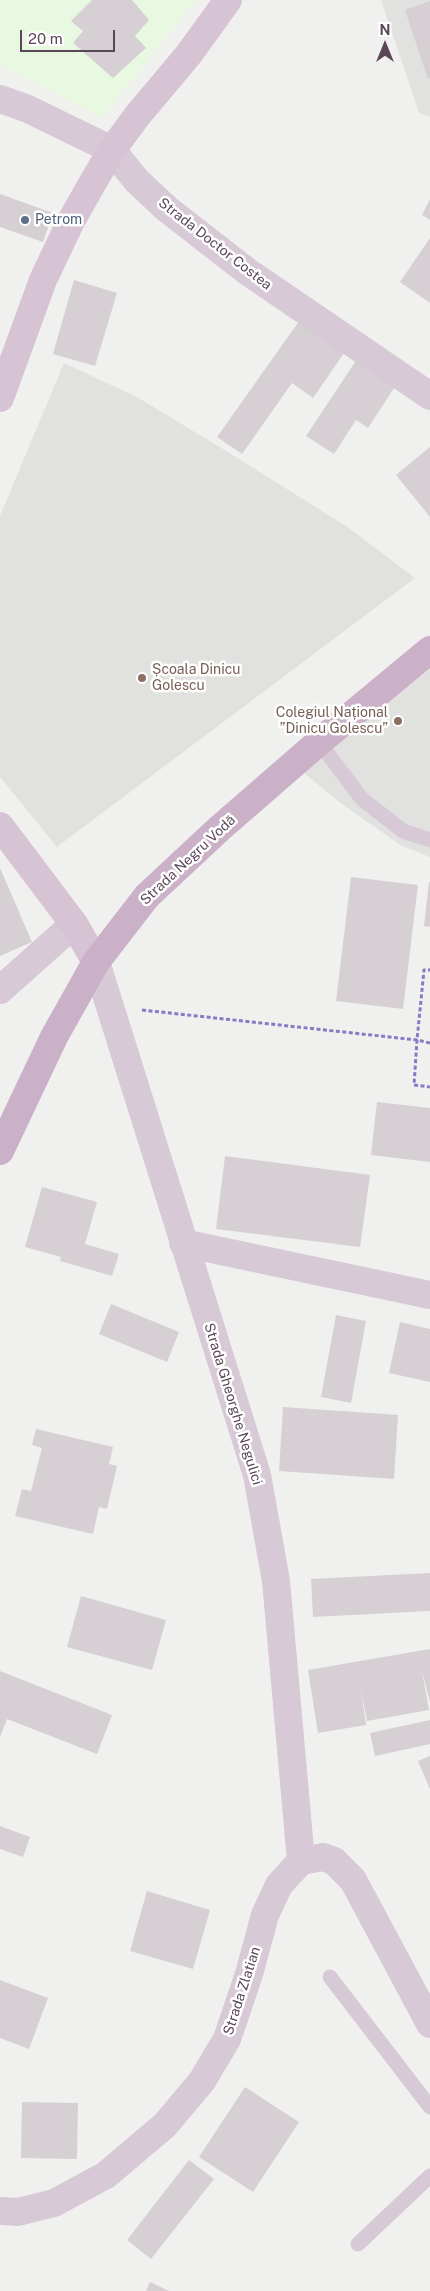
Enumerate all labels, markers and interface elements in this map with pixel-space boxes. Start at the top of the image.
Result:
scale bar [22,20,118,52]
north arrow [360,20,410,70]
text: N [380,22,390,38]
text: 20 m [28,30,63,47]
street label: Strada Doctor Costea [155,195,275,293]
place label: Petrom [35,212,82,228]
marker: Petrom [19,214,31,226]
place label: Școala Dinicu Golescu [152,662,240,694]
marker: Școala Dinicu Golescu [136,672,148,684]
place label: Colegiul Național ”Dinicu Golescu” [276,705,388,738]
marker: Colegiul Național ”Dinicu Golescu” [392,715,404,727]
street label: Strada Negru Vodă [137,812,239,908]
street label: Strada Gheorghe Negulici [200,1321,266,1487]
street label: Strada Zlatian [220,1945,264,2037]

